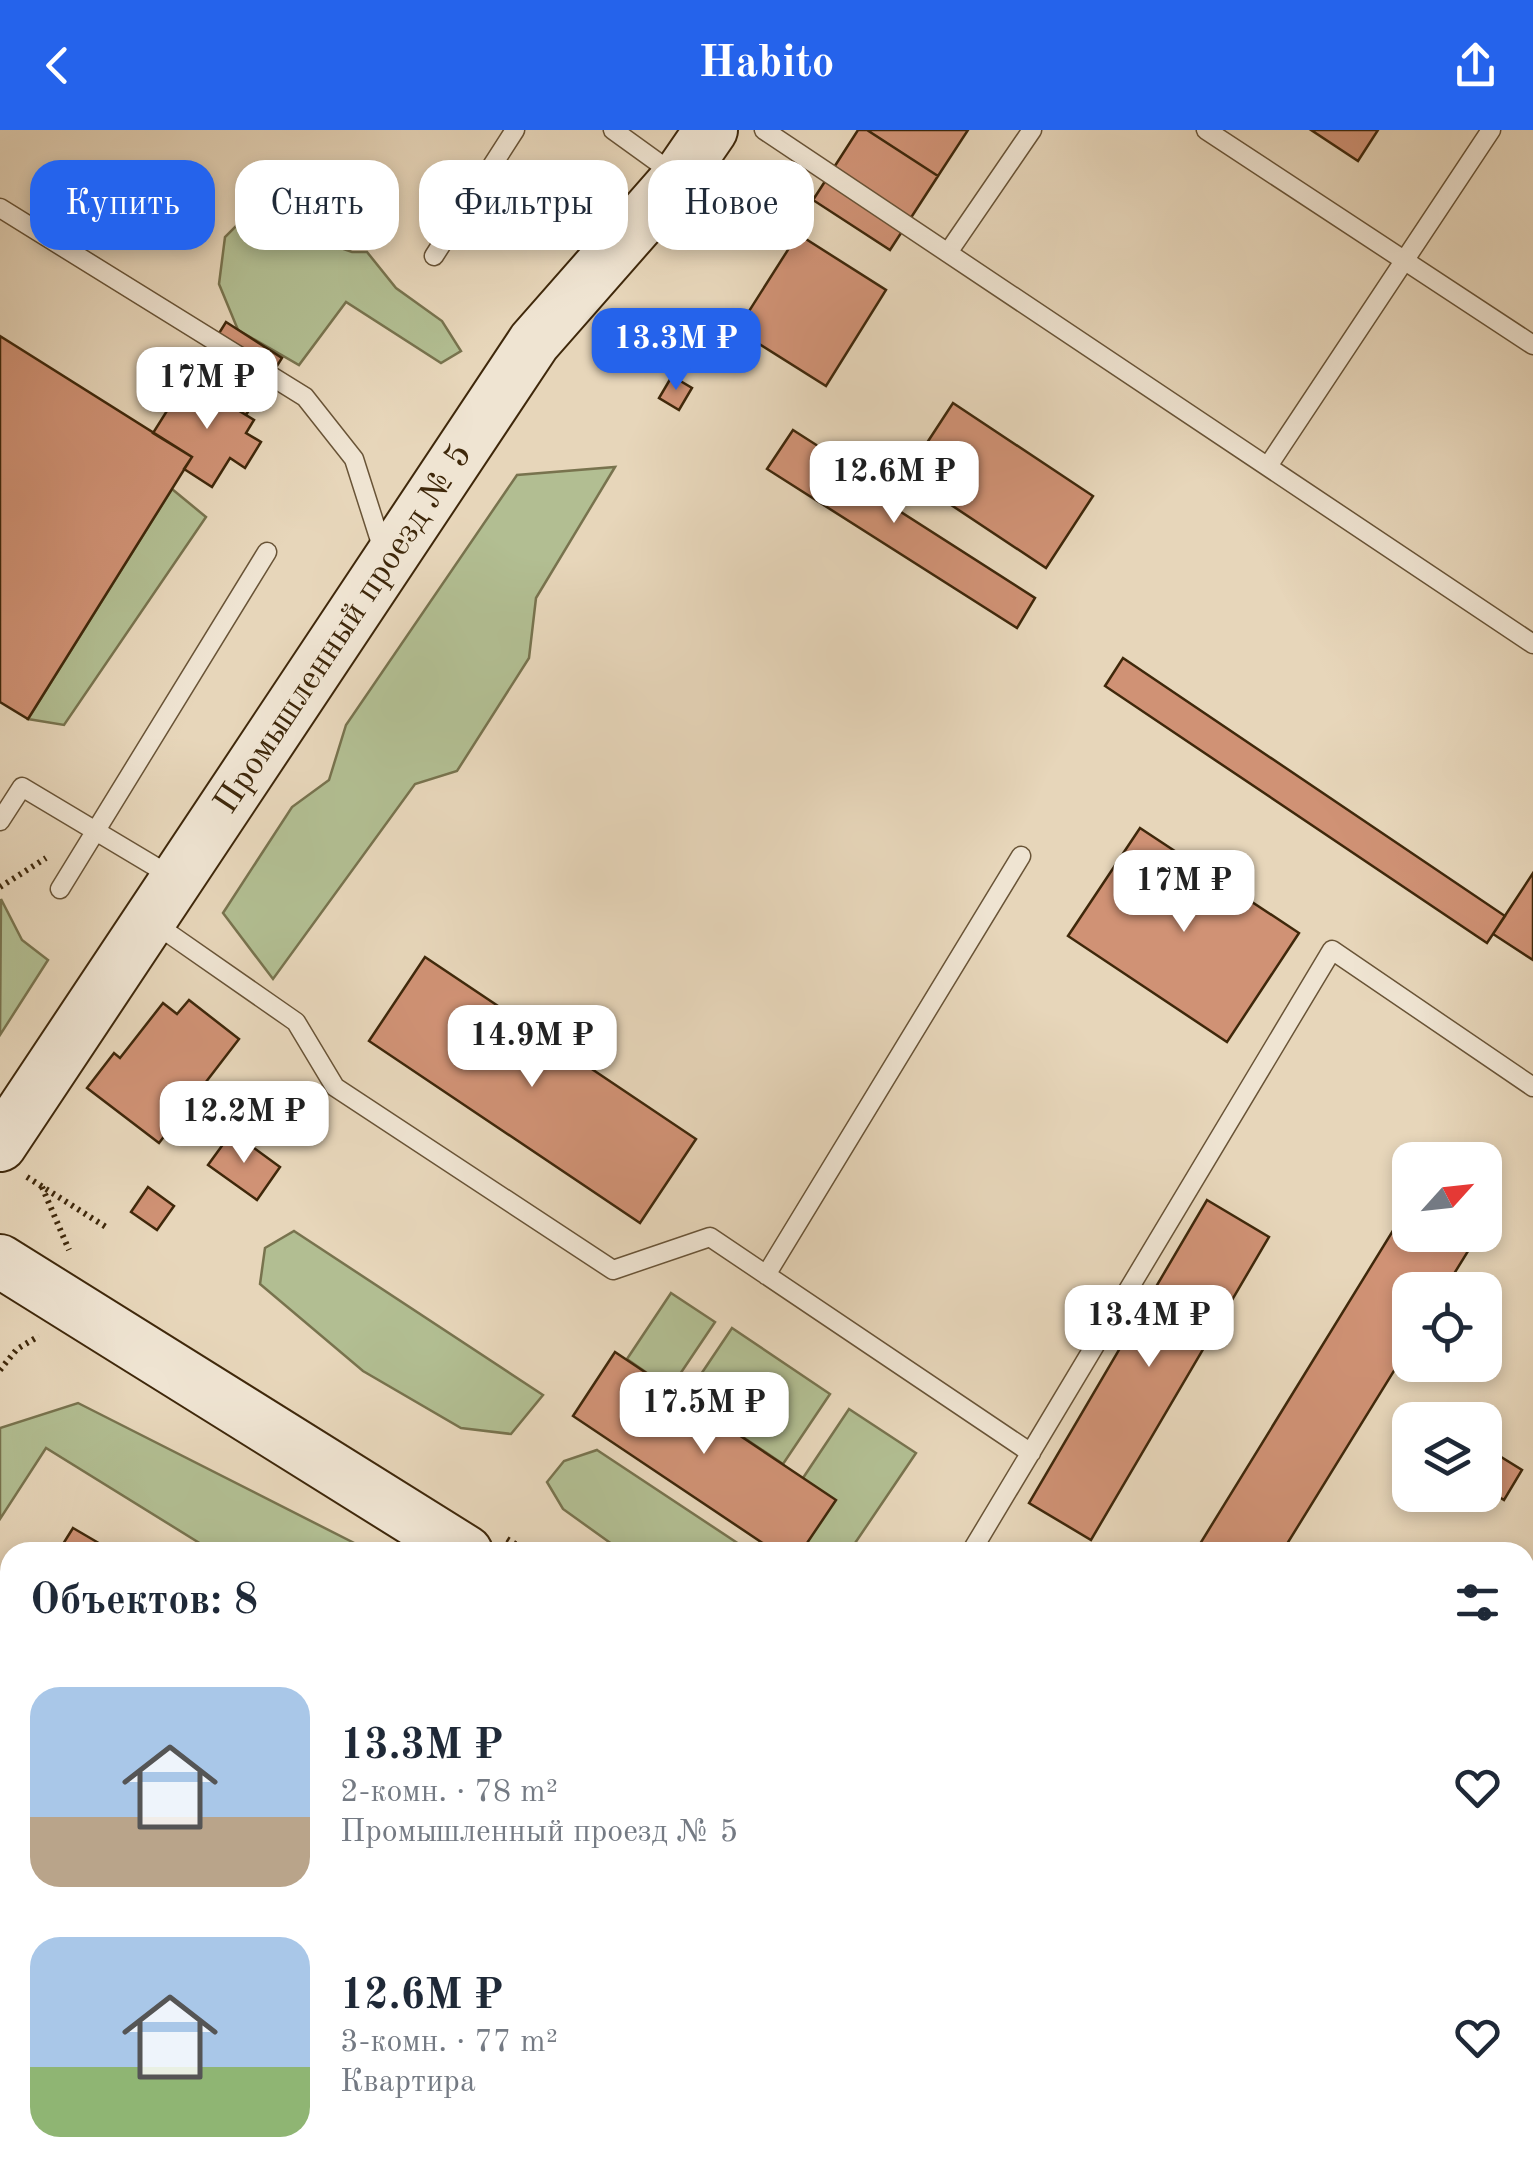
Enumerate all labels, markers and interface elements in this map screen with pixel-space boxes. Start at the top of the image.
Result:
icon: back [30,38,85,93]
icon: share [1448,38,1503,93]
text: Habito [698,42,835,87]
chip: Купить [30,160,215,250]
chip: Снять [235,160,399,250]
chip: Фильтры [419,160,628,250]
chip: Новое [648,160,814,250]
pin: 13.3M ₽ [584,308,768,393]
text: 13.3M ₽ [614,324,738,356]
pin: 17M ₽ [137,347,277,432]
text: 17M ₽ [158,363,256,395]
street label: Промышленный проезд № 5 [208,438,479,820]
pin: 12.6M ₽ [802,441,986,526]
text: 12.6M ₽ [832,457,956,489]
pin: 17M ₽ [1114,850,1254,935]
text: 17M ₽ [1135,866,1233,898]
pin: 14.9M ₽ [440,1005,624,1090]
text: 14.9M ₽ [470,1021,594,1053]
pin: 12.2M ₽ [152,1081,336,1166]
text: 12.2M ₽ [182,1097,306,1129]
north arrow [1392,1142,1502,1252]
map controls [1392,1142,1502,1512]
button: locate [1392,1272,1502,1382]
pin: 13.4M ₽ [1057,1285,1241,1370]
text: 13.4M ₽ [1087,1301,1211,1333]
pin: 17.5M ₽ [612,1372,796,1457]
text: 17.5M ₽ [642,1388,766,1420]
button: layers [1392,1402,1502,1512]
icon: filters [1450,1575,1505,1630]
text: Объектов: 8 [30,1581,258,1623]
text: 13.3M ₽ [340,1726,503,1768]
icon: home [110,1727,230,1847]
icon: heart [1450,1760,1505,1815]
text: 2-комн. · 78 m² [340,1777,558,1809]
text: Промышленный проезд № 5 [340,1817,738,1849]
text: 12.6M ₽ [340,1976,503,2018]
icon: home [110,1977,230,2097]
icon: heart [1450,2010,1505,2065]
text: 3-комн. · 77 m² [340,2027,558,2059]
text: Квартира [340,2067,476,2099]

